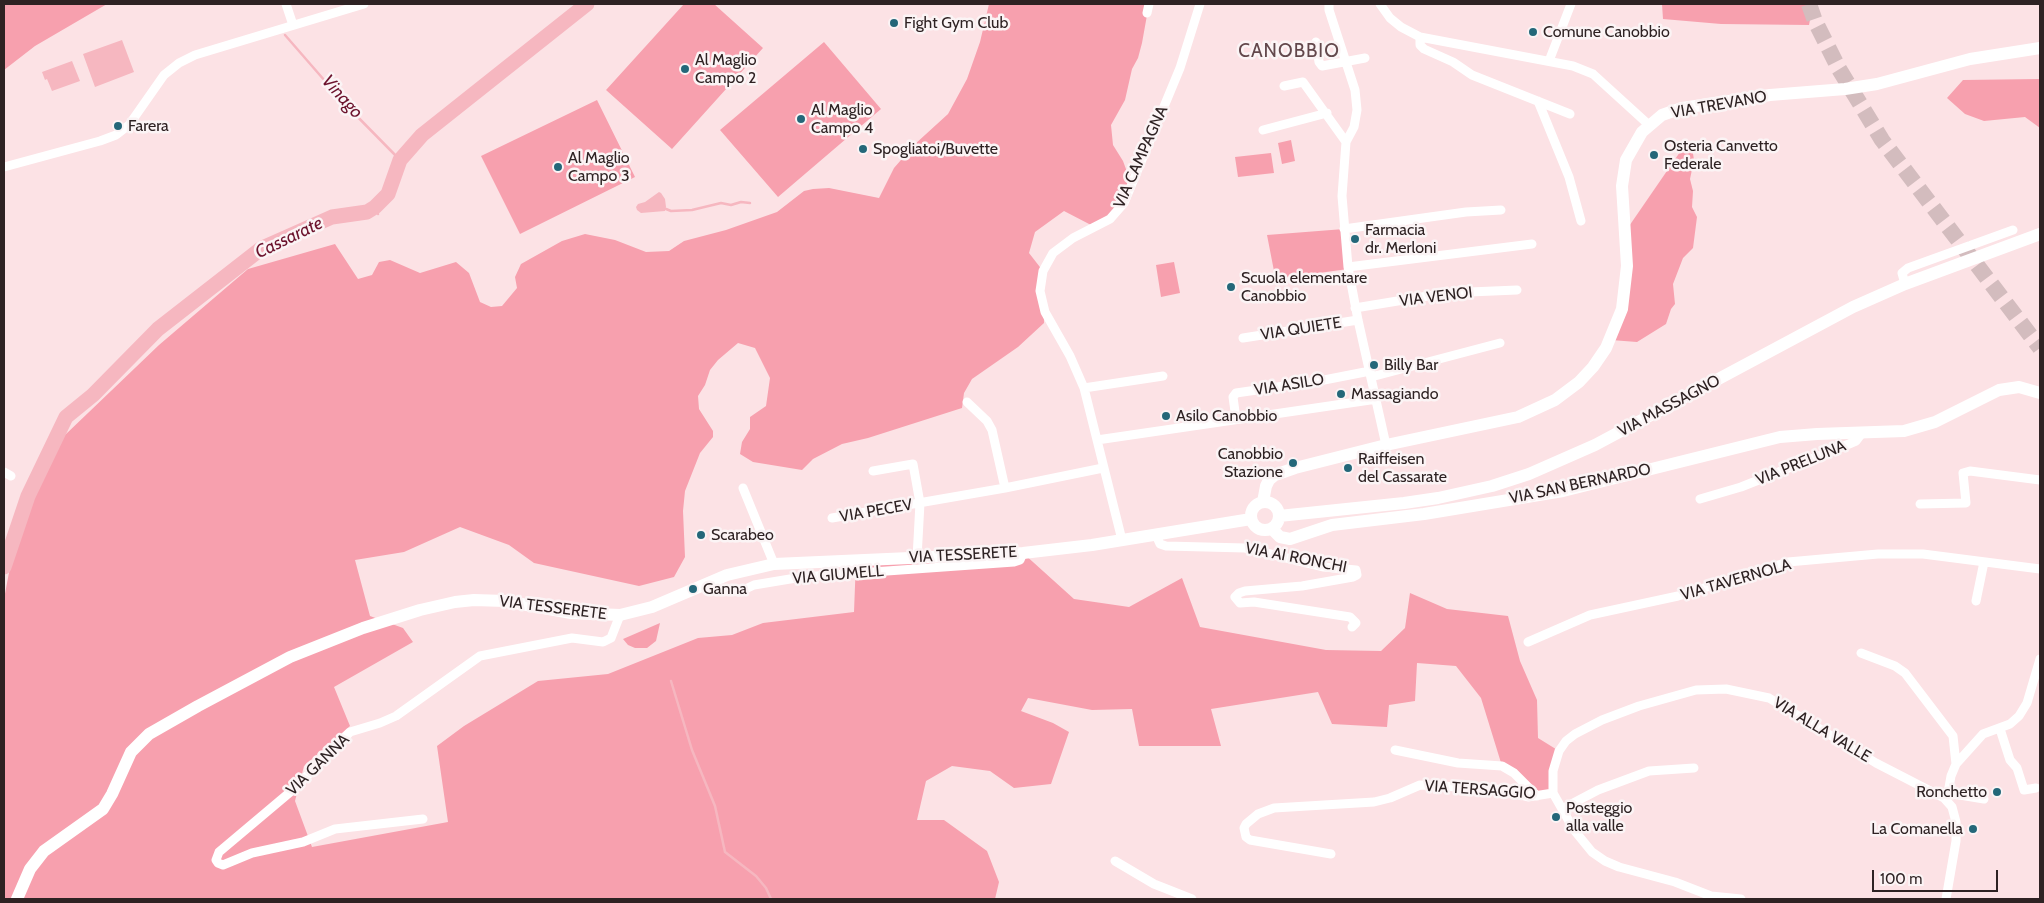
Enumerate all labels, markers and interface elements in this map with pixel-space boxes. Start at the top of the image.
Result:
place label: Fight Gym Club [904,13,1008,33]
marker: Fight Gym Club [888,17,900,29]
place label: Comune Canobbio [1543,22,1670,42]
marker: Comune Canobbio [1527,26,1539,38]
district label: CANOBBIO [1237,40,1341,62]
place label: Al Maglio Campo 2 [695,50,757,88]
marker: Al Maglio Campo 2 [679,63,691,75]
water label: Vinago [317,71,367,123]
street label: VIA TREVANO [1670,87,1768,123]
place label: Al Maglio Campo 4 [811,100,873,138]
street label: VIA CAMPAGNA [1110,103,1172,211]
marker: Al Maglio Campo 4 [795,113,807,125]
place label: Farera [128,116,169,136]
marker: Farera [112,120,124,132]
place label: Osteria Canvetto Federale [1664,136,1778,174]
place label: Spogliatoi/Buvette [873,139,998,159]
marker: Spogliatoi/Buvette [857,143,869,155]
place label: Al Maglio Campo 3 [568,148,630,186]
marker: Osteria Canvetto Federale [1648,149,1660,161]
marker: Al Maglio Campo 3 [552,161,564,173]
water label: Cassarate [252,212,326,264]
place label: Farmacia dr. Merloni [1365,220,1436,258]
marker: Farmacia dr. Merloni [1349,233,1361,245]
place label: Scuola elementare Canobbio [1241,268,1367,306]
marker: Scuola elementare Canobbio [1225,281,1237,293]
street label: VIA VENOI [1398,283,1474,311]
street label: VIA QUIETE [1259,313,1343,345]
place label: Billy Bar [1384,355,1438,375]
marker: Billy Bar [1368,359,1380,371]
street label: VIA ASILO [1253,370,1325,400]
street label: VIA MASSAGNO [1615,371,1723,441]
place label: Massagiando [1351,384,1438,404]
marker: Massagiando [1335,388,1347,400]
place label: Asilo Canobbio [1176,406,1277,426]
marker: Asilo Canobbio [1160,410,1172,422]
street label: VIA PRELUNA [1753,436,1849,490]
place label: Canobbio Stazione [1218,444,1283,482]
place label: Raiffeisen del Cassarate [1358,449,1447,487]
marker: Canobbio Stazione [1287,457,1299,469]
street label: VIA SAN BERNARDO [1508,460,1652,508]
marker: Raiffeisen del Cassarate [1342,462,1354,474]
street label: VIA PECEV [838,495,914,527]
place label: Scarabeo [711,525,774,545]
marker: Scarabeo [695,529,707,541]
street label: VIA AI RONCHI [1243,539,1349,577]
street label: VIA TESSERETE [908,543,1018,567]
street label: VIA TAVERNOLA [1679,555,1793,605]
street label: VIA GIUMELL [792,561,884,589]
place label: Ganna [703,579,747,599]
marker: Ganna [687,583,699,595]
street label: VIA TESSERETE [498,592,608,624]
street label: VIA ALLA VALLE [1770,693,1874,767]
street label: VIA GANNA [282,730,354,800]
street label: VIA TERSAGGIO [1424,777,1536,803]
place label: Ronchetto [1916,782,1987,802]
marker: Ronchetto [1991,786,2003,798]
place label: Posteggio alla valle [1566,798,1632,836]
marker: Posteggio alla valle [1550,811,1562,823]
place label: La Comanella [1871,819,1963,839]
marker: La Comanella [1967,823,1979,835]
scale bar [1874,860,2000,892]
text: 100 m [1880,870,1922,888]

